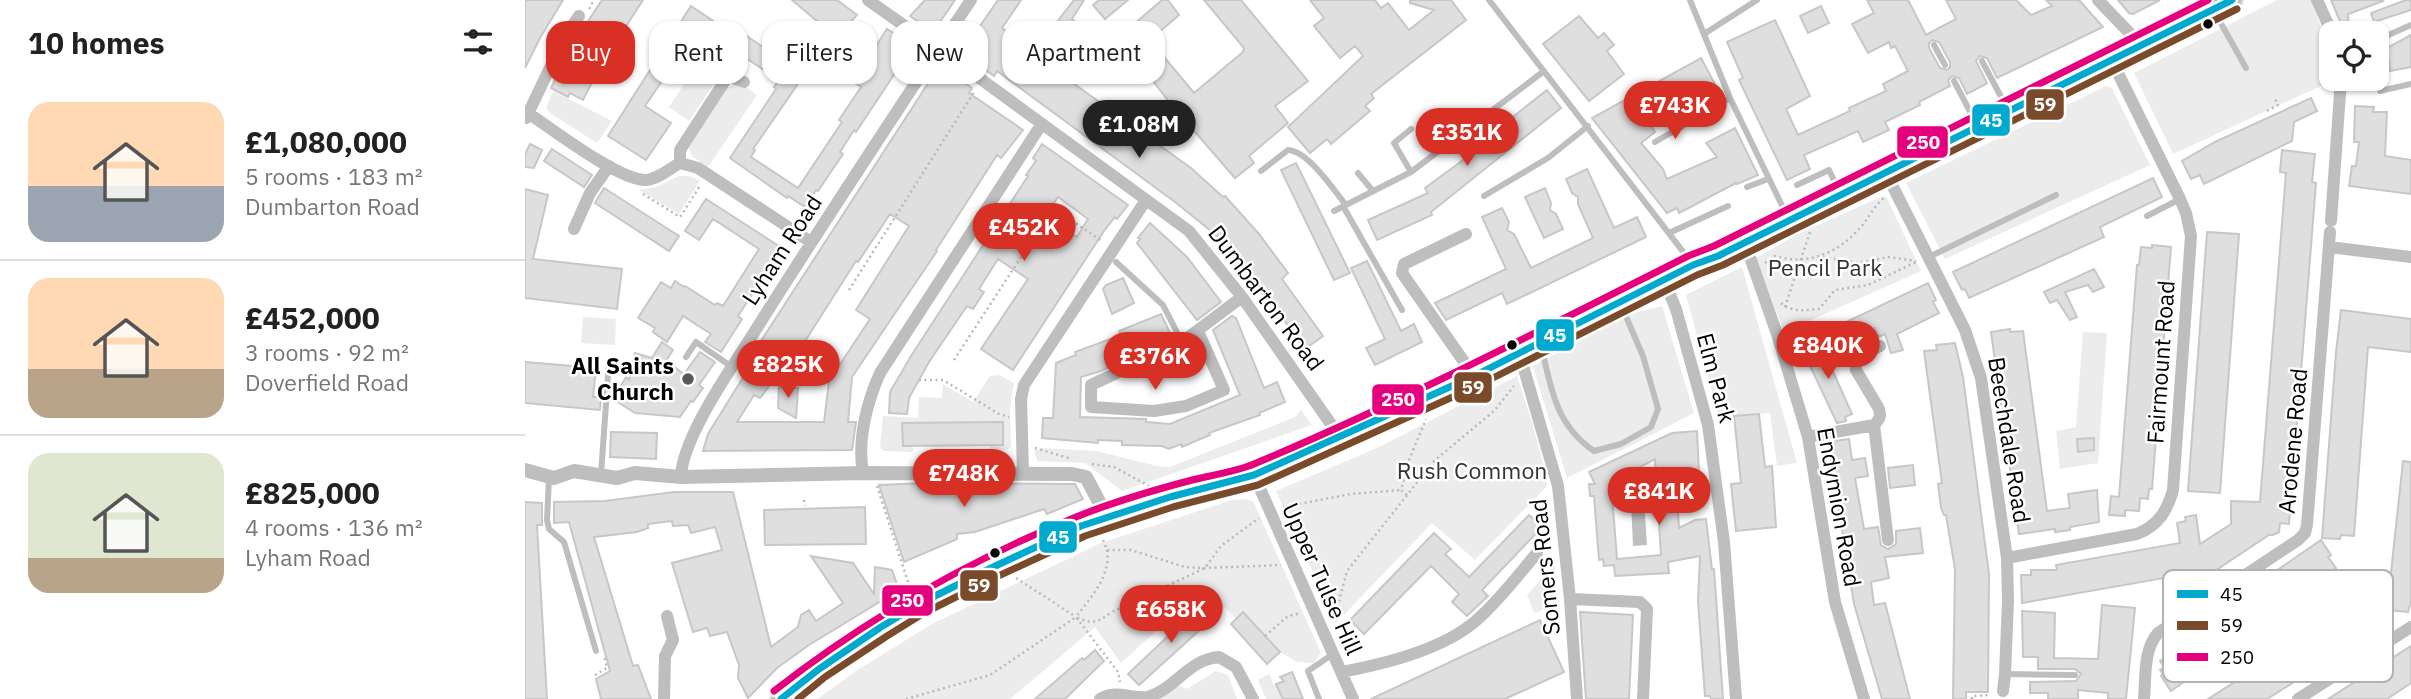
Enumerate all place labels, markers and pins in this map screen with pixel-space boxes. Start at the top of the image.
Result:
unlabelled marker [2201,17,2215,31]
pin: £743K [1626,82,1724,141]
pin: £1.08M [1082,100,1196,160]
pin: £351K [1418,108,1516,168]
pin: £452K [975,204,1073,263]
pin: £840K [1779,322,1877,381]
pin: £376K [1106,332,1204,392]
unlabelled marker [1505,338,1519,352]
pin: £825K [739,340,837,400]
place label: All Saints Church [571,350,674,406]
marker: All Saints Church [680,371,696,387]
pin: £748K [915,449,1013,509]
pin: £841K [1610,468,1708,527]
unlabelled marker [988,546,1002,560]
pin: £658K [1122,586,1220,645]

